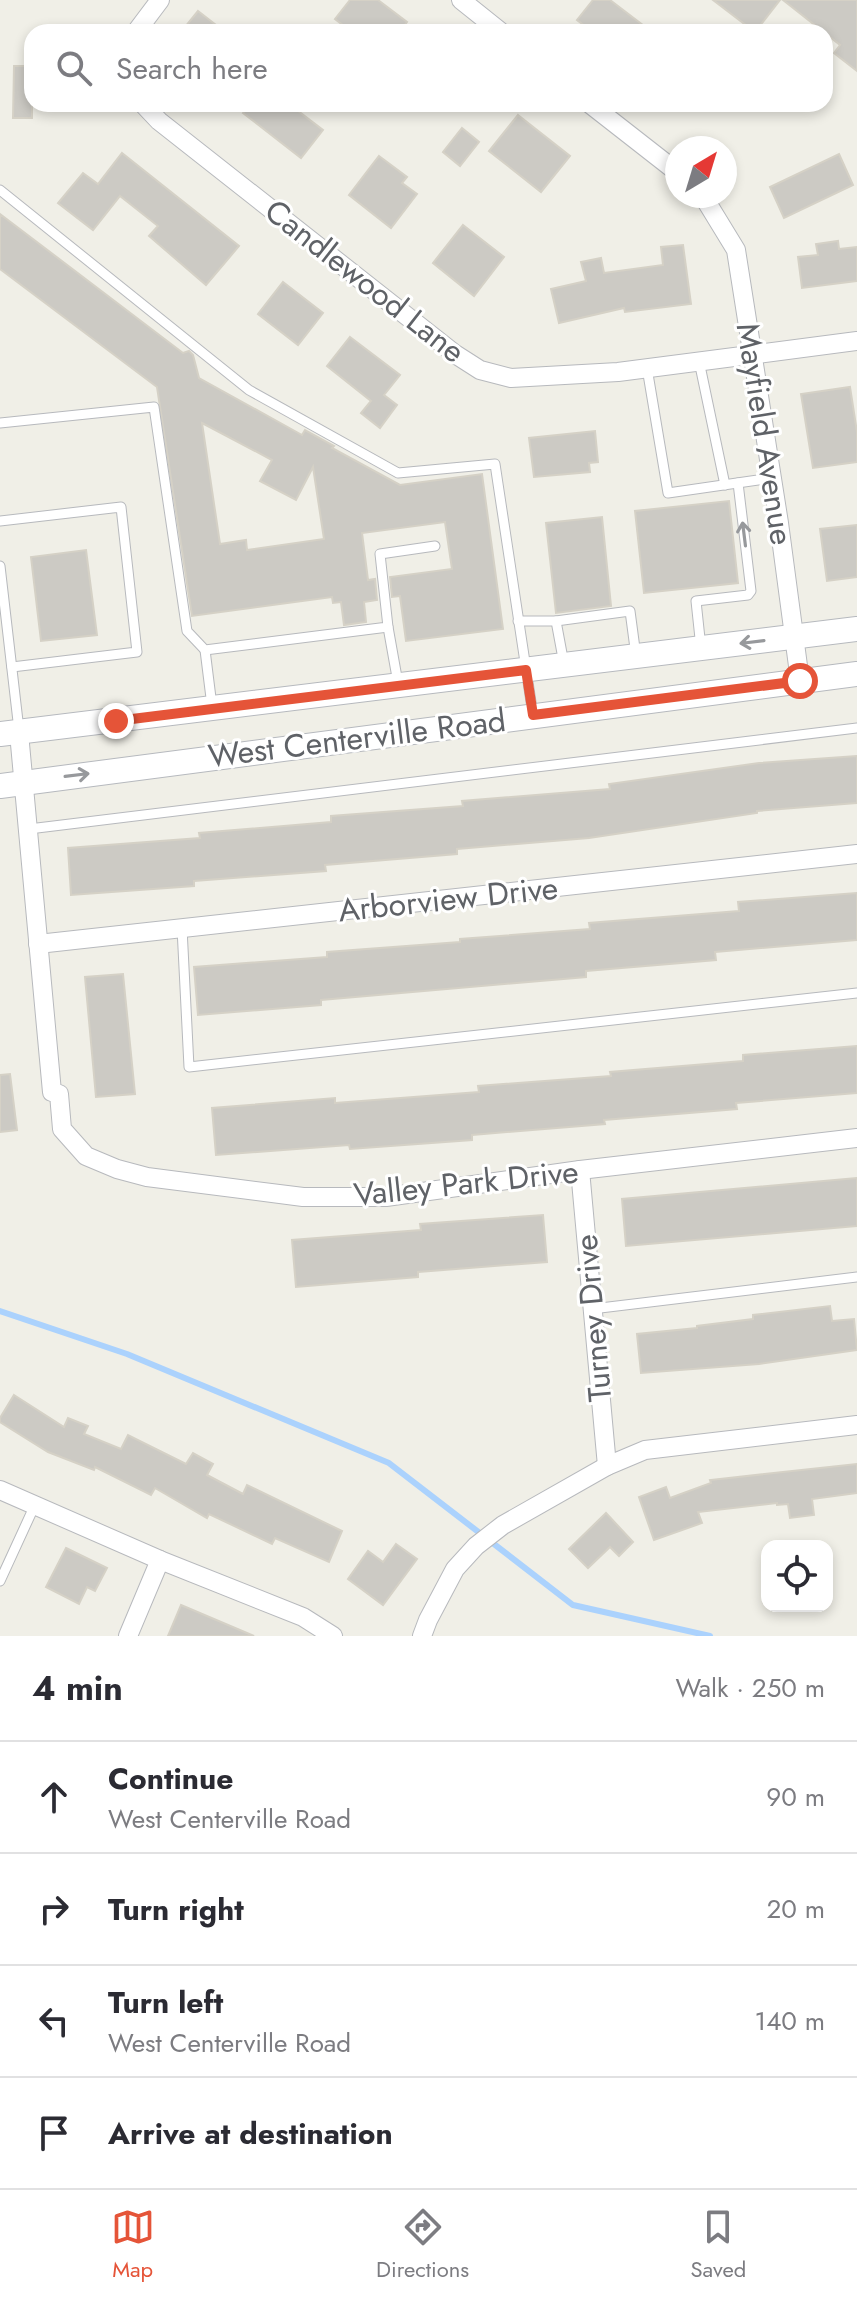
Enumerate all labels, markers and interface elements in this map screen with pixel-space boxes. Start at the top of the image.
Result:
search box [24,24,833,112]
icon: search [52,46,96,90]
text: Search here [116,47,268,90]
north arrow [665,136,737,208]
street label: Candlewood Lane [255,188,475,374]
street label: Mayfield Avenue [725,320,805,548]
one-way arrow [736,522,751,547]
one-way arrow [739,634,766,649]
route start [782,663,818,699]
street label: West Centerville Road [206,697,508,779]
route end [98,703,134,739]
one-way arrow [64,767,89,782]
street label: Arborview Drive [336,865,560,933]
street label: Valley Park Drive [351,1148,581,1218]
street label: Turney Drive [563,1232,623,1404]
map controls [761,1540,833,1612]
button: locate [761,1540,833,1612]
text: 4 min [32,1664,123,1713]
text: Walk · 250 m [675,1669,825,1707]
text: Continue [108,1757,234,1800]
icon: ahead [32,1775,76,1819]
text: 90 m [766,1778,825,1816]
text: West Centerville Road [108,1800,351,1838]
icon: right [32,1887,76,1931]
text: Turn right [108,1888,244,1931]
text: 20 m [767,1890,825,1928]
text: Turn left [108,1981,223,2024]
icon: left [32,1999,76,2043]
text: 140 m [754,2002,825,2040]
text: West Centerville Road [108,2024,351,2062]
icon: arrive [32,2111,76,2155]
text: Arrive at destination [108,2112,393,2155]
tab: Map [111,2205,155,2285]
tab: Directions [376,2205,469,2285]
tab: Saved [691,2205,746,2285]

